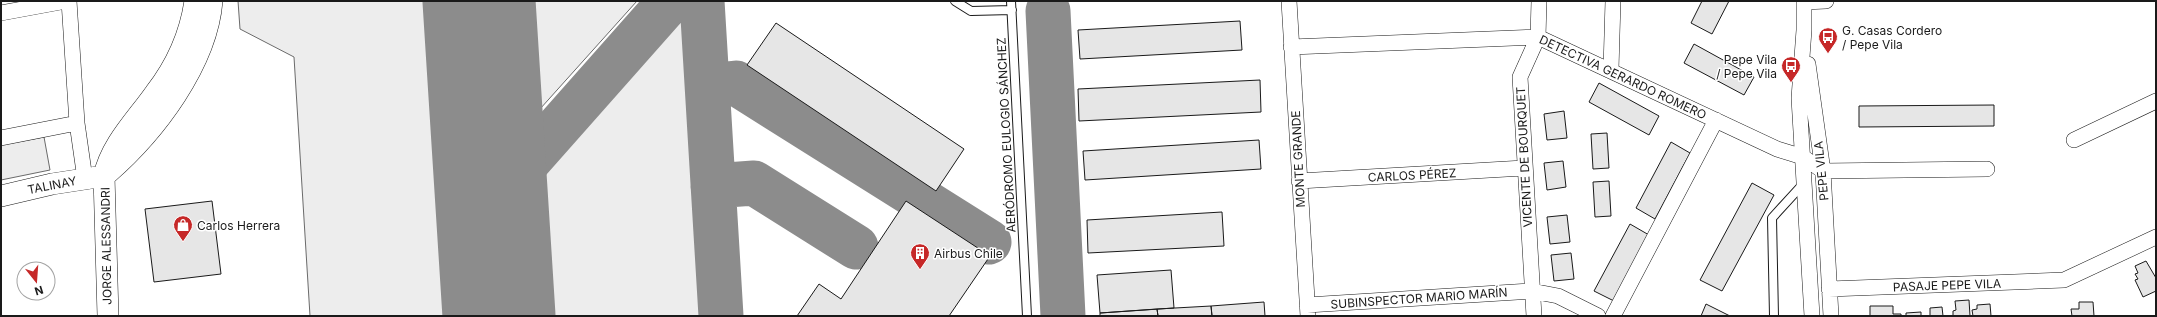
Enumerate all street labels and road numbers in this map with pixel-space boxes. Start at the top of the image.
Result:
street label: DETECTIVA GERARDO ROMERO [1537,32,1709,122]
street label: AERÓDROMO EULOGIO SÁNCHEZ [993,37,1019,233]
street label: VICENTE DE BOURQUET [1513,86,1535,228]
street label: MONTE GRANDE [1288,110,1308,208]
street label: PEPE VILA [1810,141,1832,201]
street label: CARLOS PÉREZ [1367,165,1457,185]
street label: TALINAY [26,173,78,197]
street label: JORGE ALESSANDRI [97,187,115,305]
street label: PASAJE PEPE VILA [1893,276,2001,294]
street label: SUBINSPECTOR MARIO MARÍN [1330,284,1508,312]

